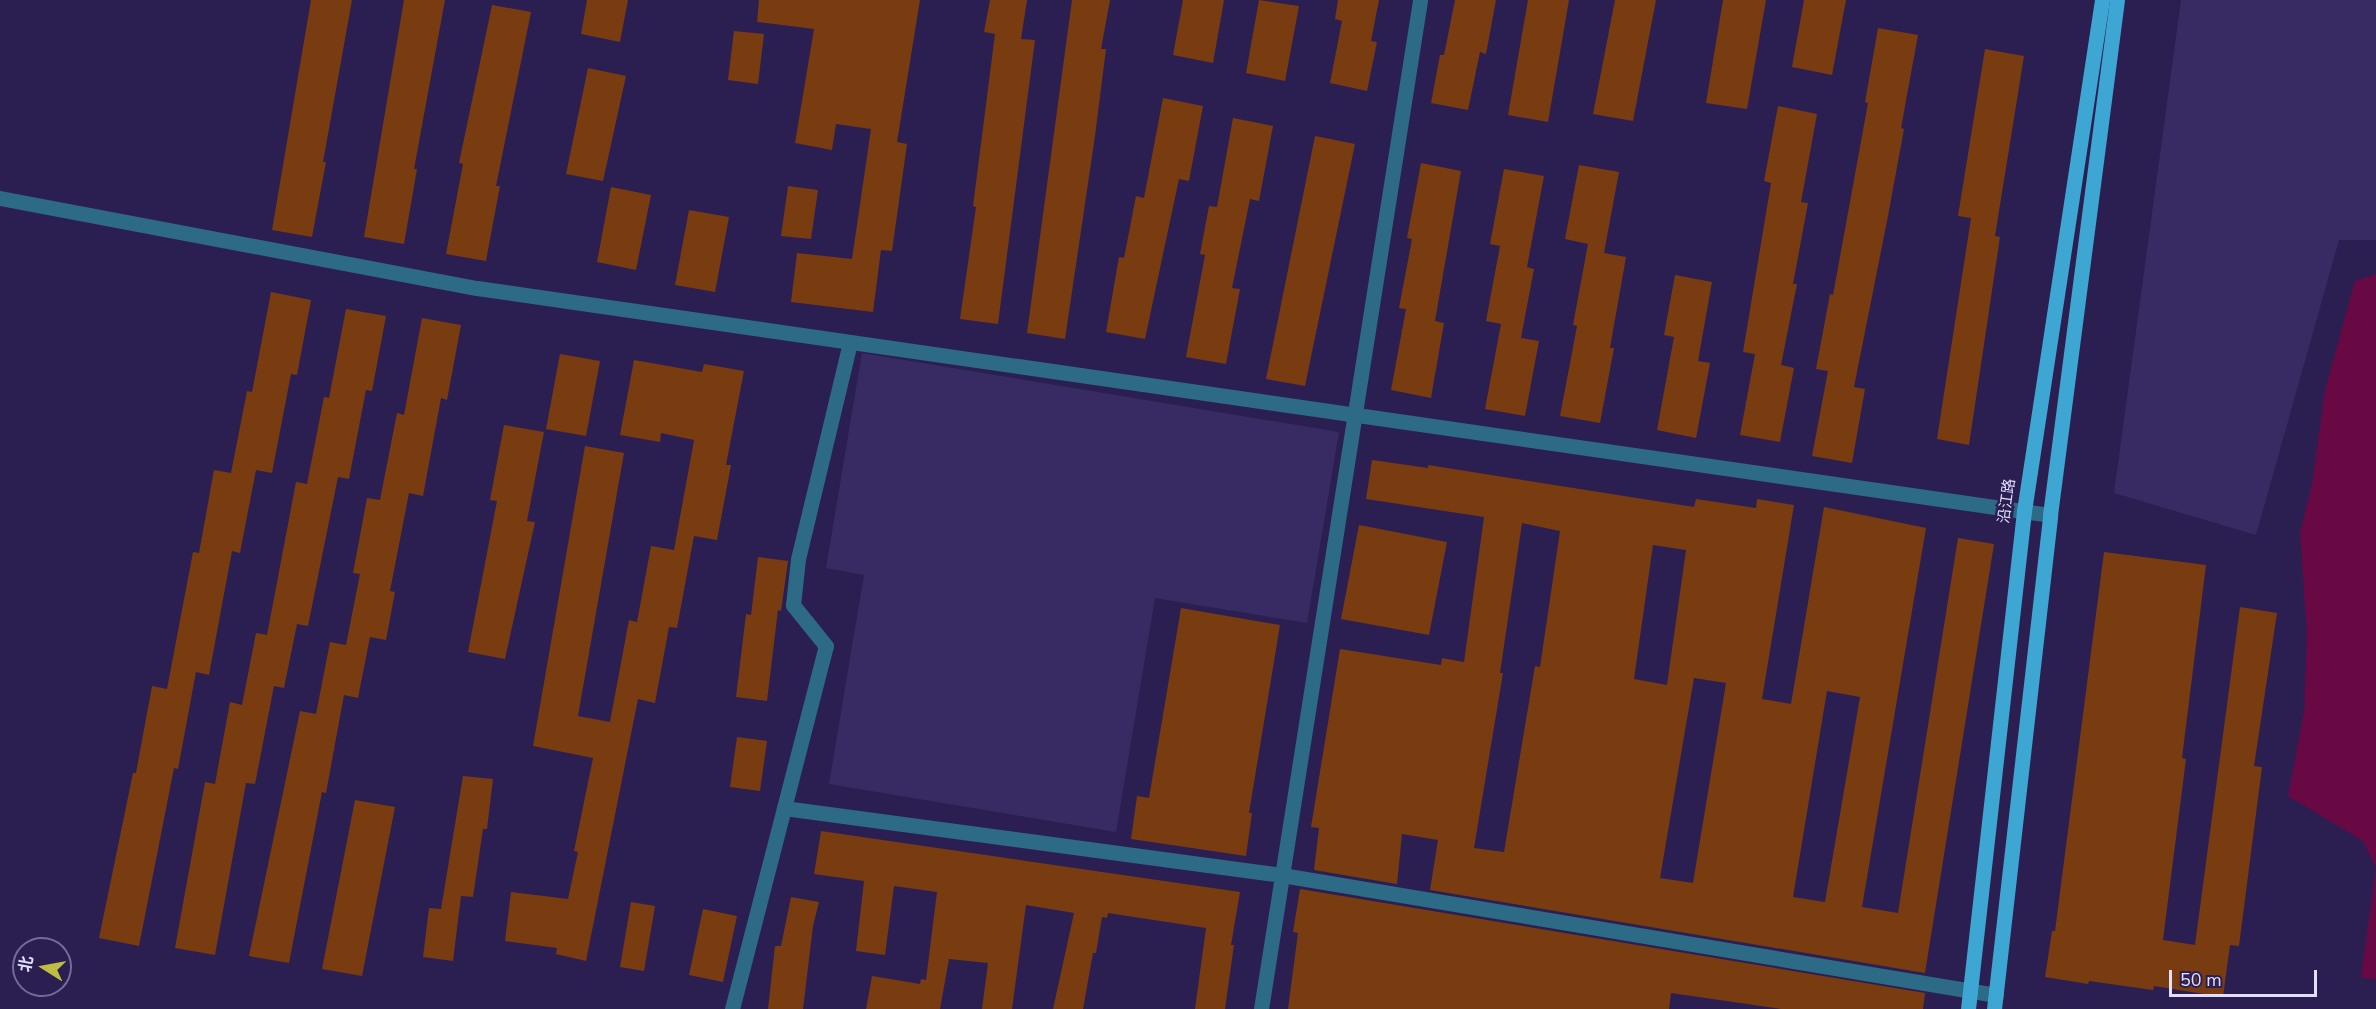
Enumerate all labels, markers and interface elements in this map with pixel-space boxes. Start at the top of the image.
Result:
street label: 沿江路 [1995,477,2019,525]
north arrow [12,937,72,997]
text: 北 [14,954,39,974]
scale bar [2172,958,2320,996]
text: 50 m [2180,968,2222,992]

